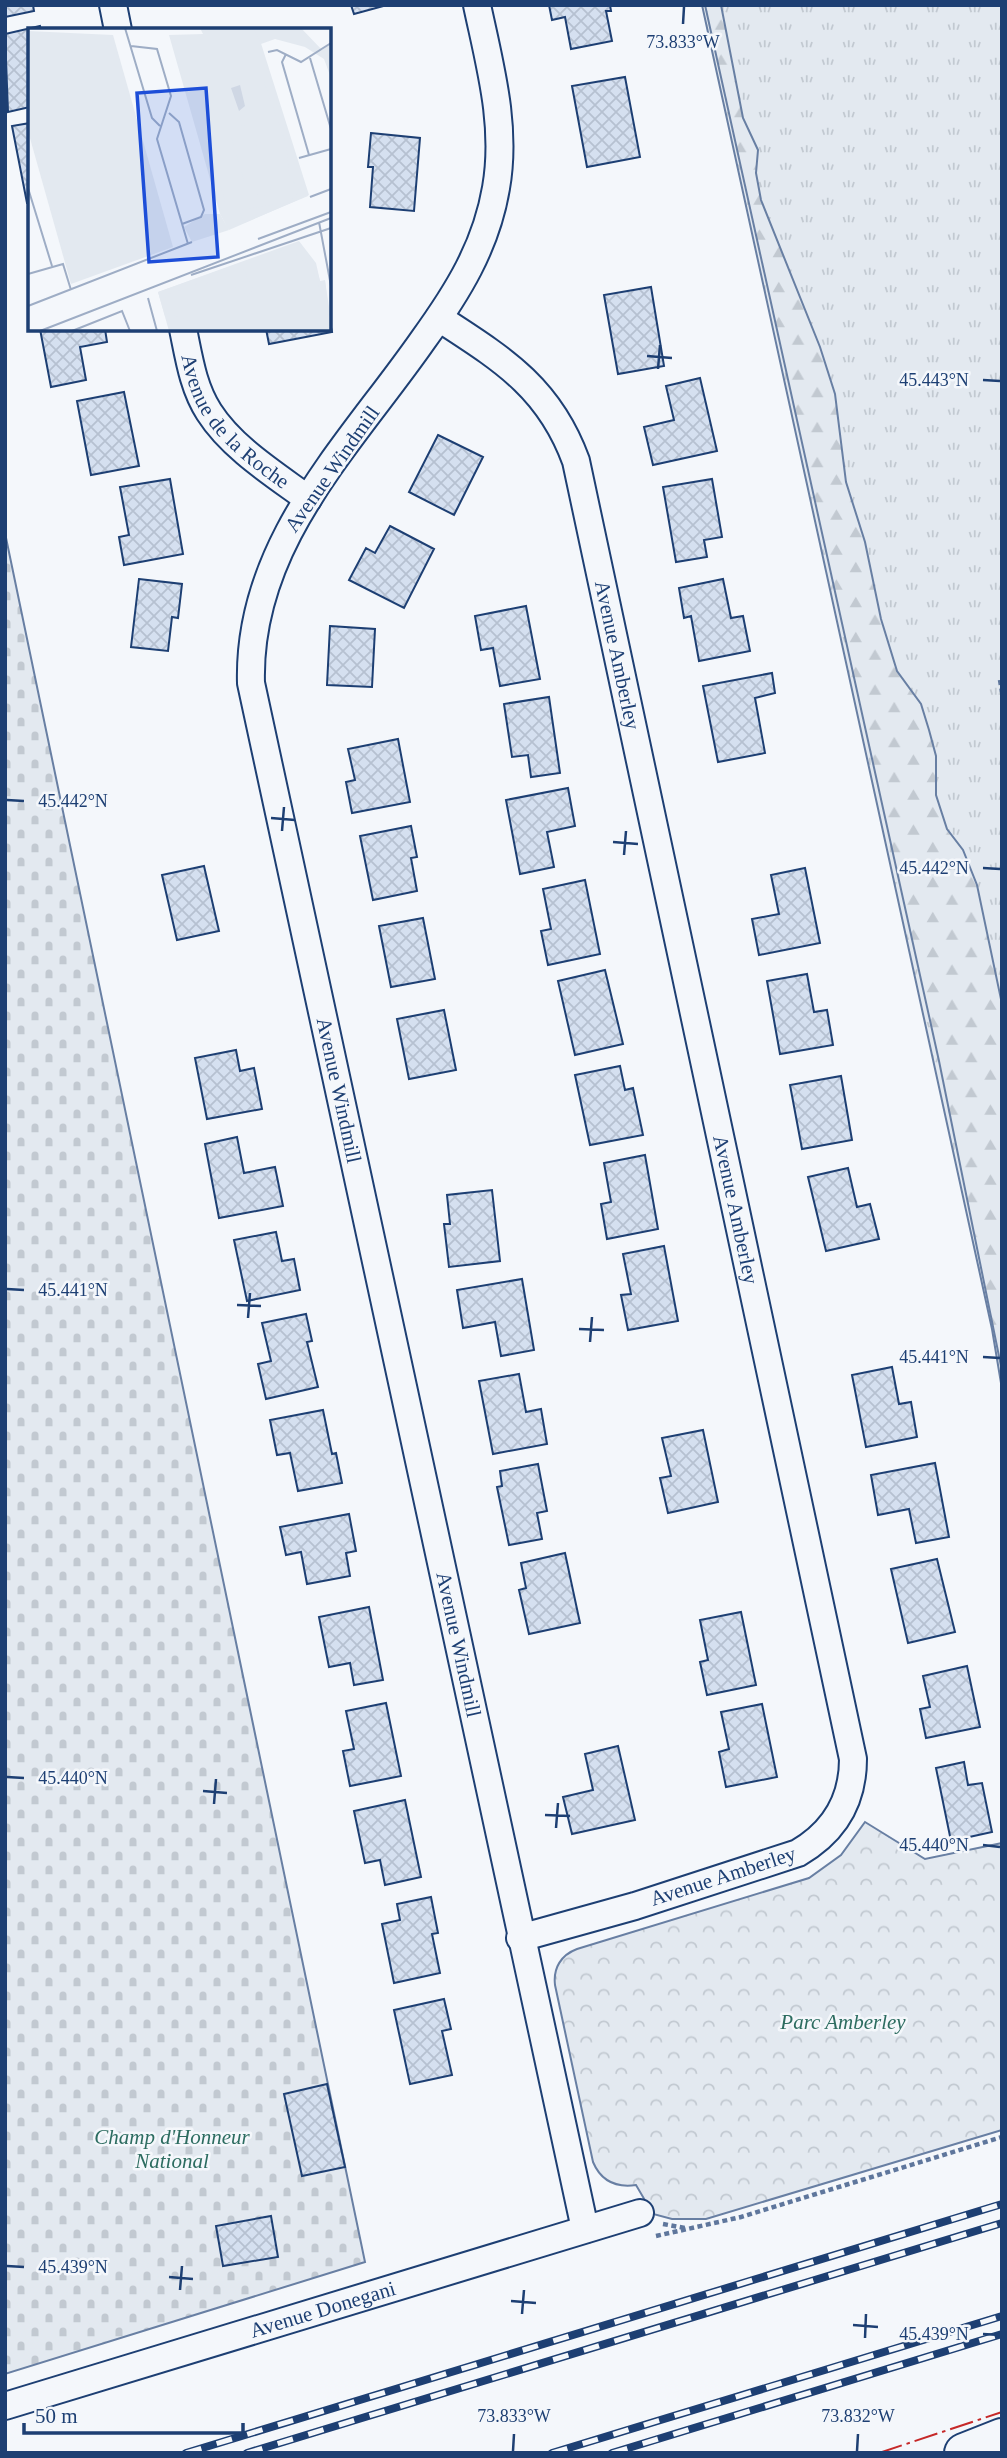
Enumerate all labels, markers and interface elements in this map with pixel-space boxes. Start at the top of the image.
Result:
inset map [28,28,331,331]
text: 73.833°W [646,32,720,52]
street label: Avenue de la Roche [176,352,294,494]
text: 45.443°N [899,370,969,390]
street label: Avenue Windmill [280,401,384,537]
street label: Avenue Amberley [590,578,645,732]
text: 45.442°N [38,791,108,811]
text: 45.442°N [899,858,969,878]
street label: Avenue Windmill [312,1015,366,1165]
street label: Avenue Amberley [708,1133,763,1287]
text: 45.441°N [38,1280,108,1300]
text: 45.441°N [899,1347,969,1367]
street label: Avenue Windmill [431,1569,486,1720]
text: 45.440°N [38,1768,108,1788]
text: 45.440°N [899,1835,969,1855]
street label: Avenue Amberley [647,1841,799,1911]
park label: Parc Amberley [779,2010,906,2034]
park label: Champ d'Honneur National [94,2125,251,2173]
text: 45.439°N [38,2257,108,2277]
street label: Avenue Donegani [247,2276,398,2343]
text: 45.439°N [899,2324,969,2344]
scale bar [24,2392,243,2436]
text: 50 m [35,2404,78,2428]
text: 73.833°W [477,2406,551,2426]
text: 73.832°W [821,2406,895,2426]

